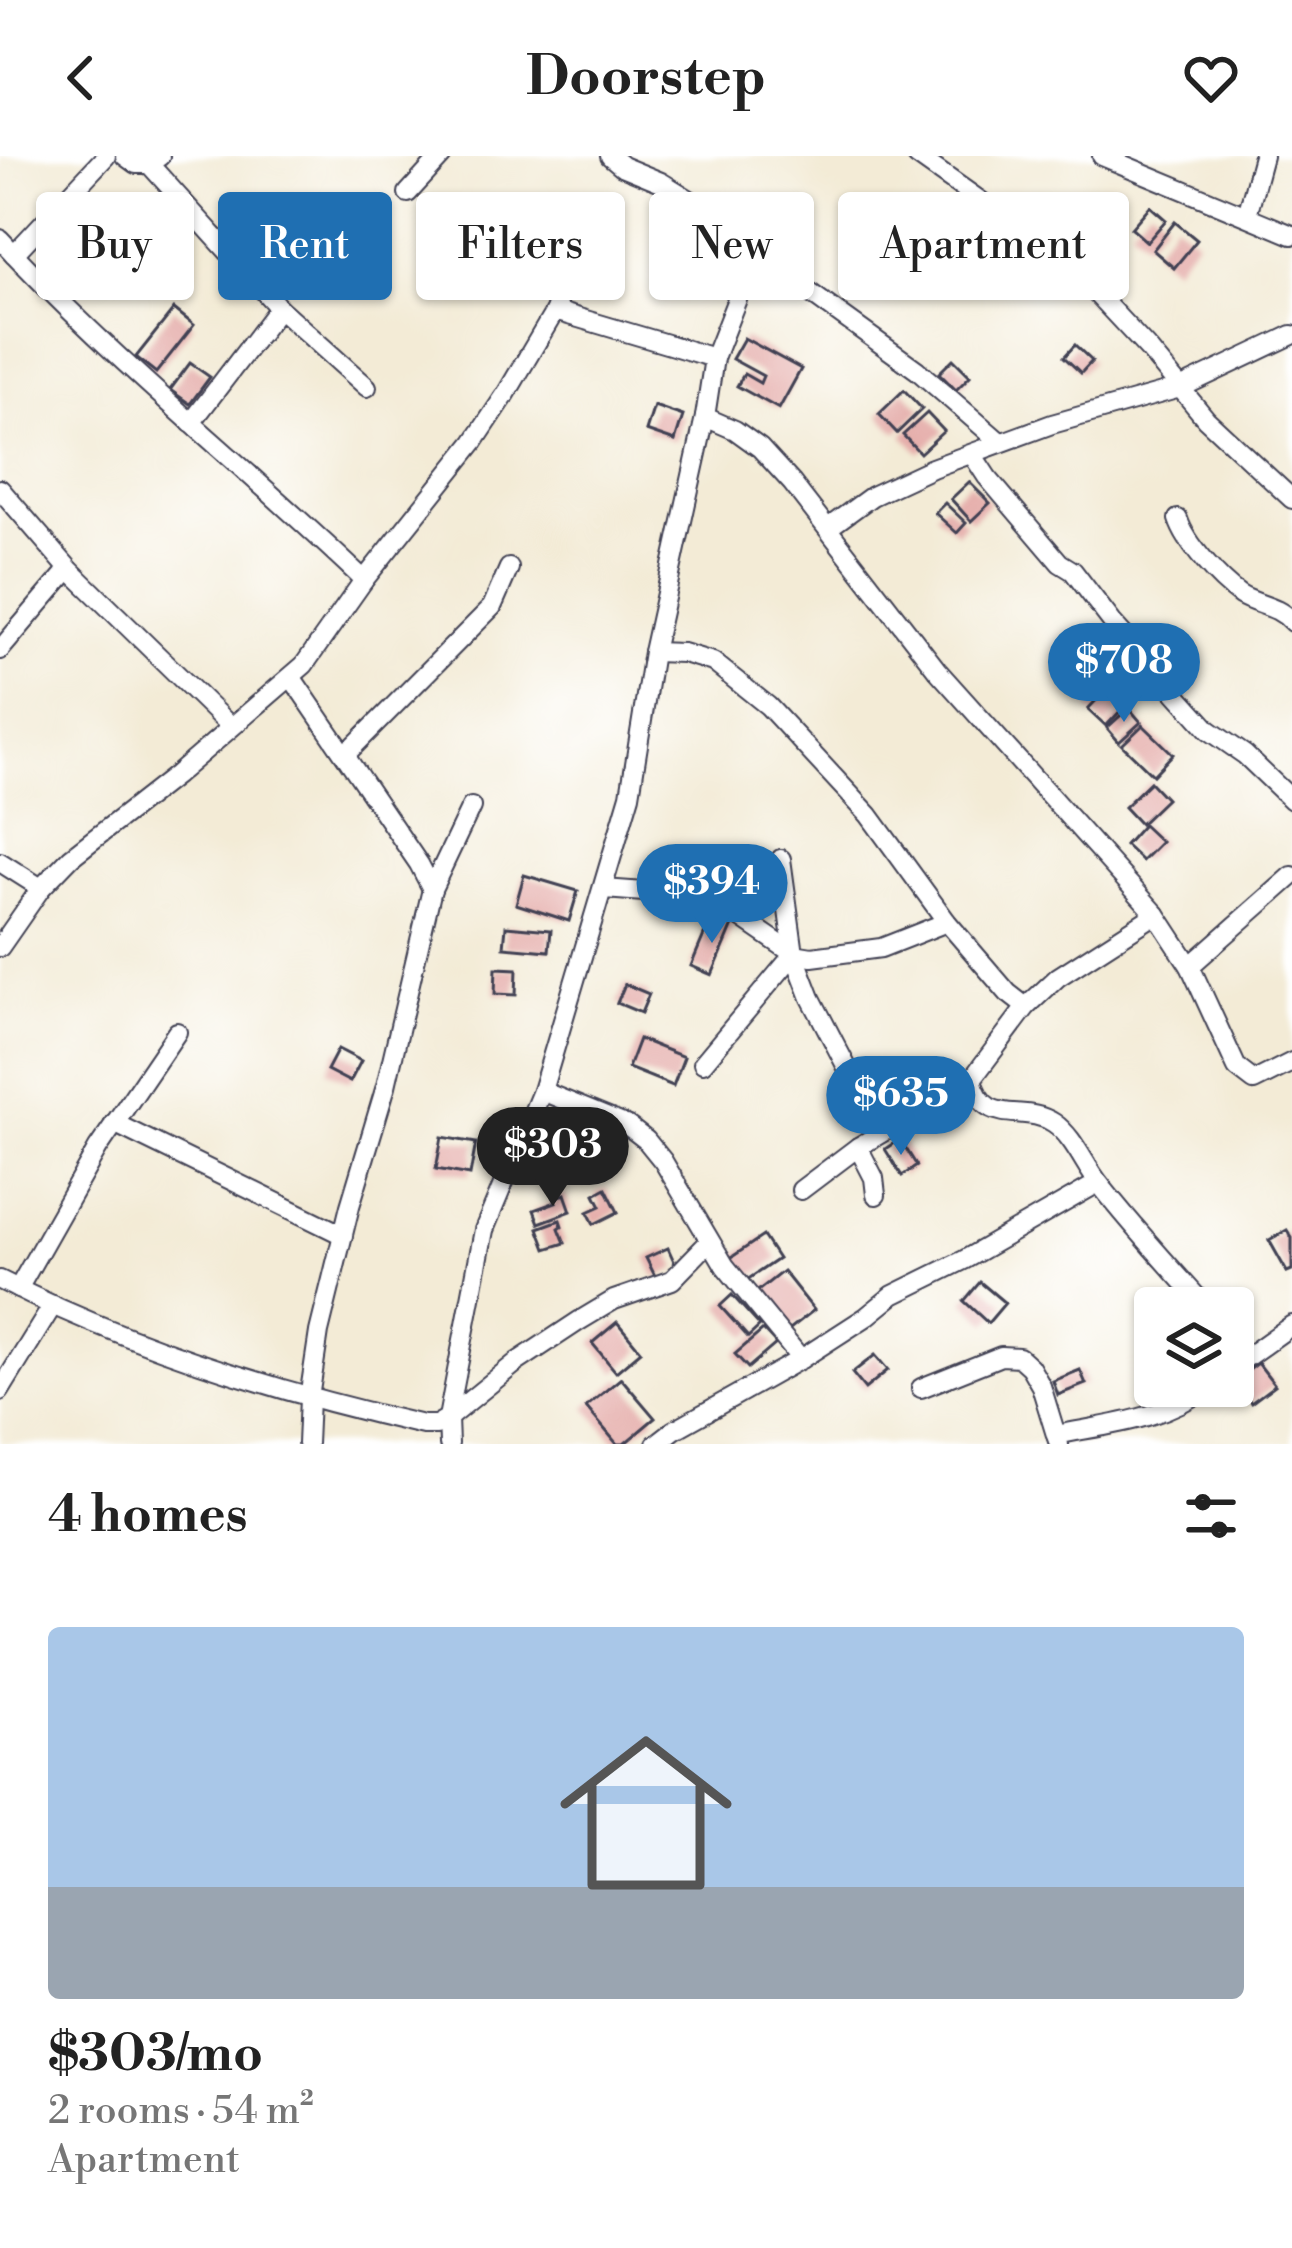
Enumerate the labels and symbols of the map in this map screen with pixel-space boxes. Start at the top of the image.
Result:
pin: $708 [1053,623,1195,725]
pin: $394 [641,844,783,946]
pin: $635 [830,1056,972,1158]
pin: $303 [482,1107,624,1209]

